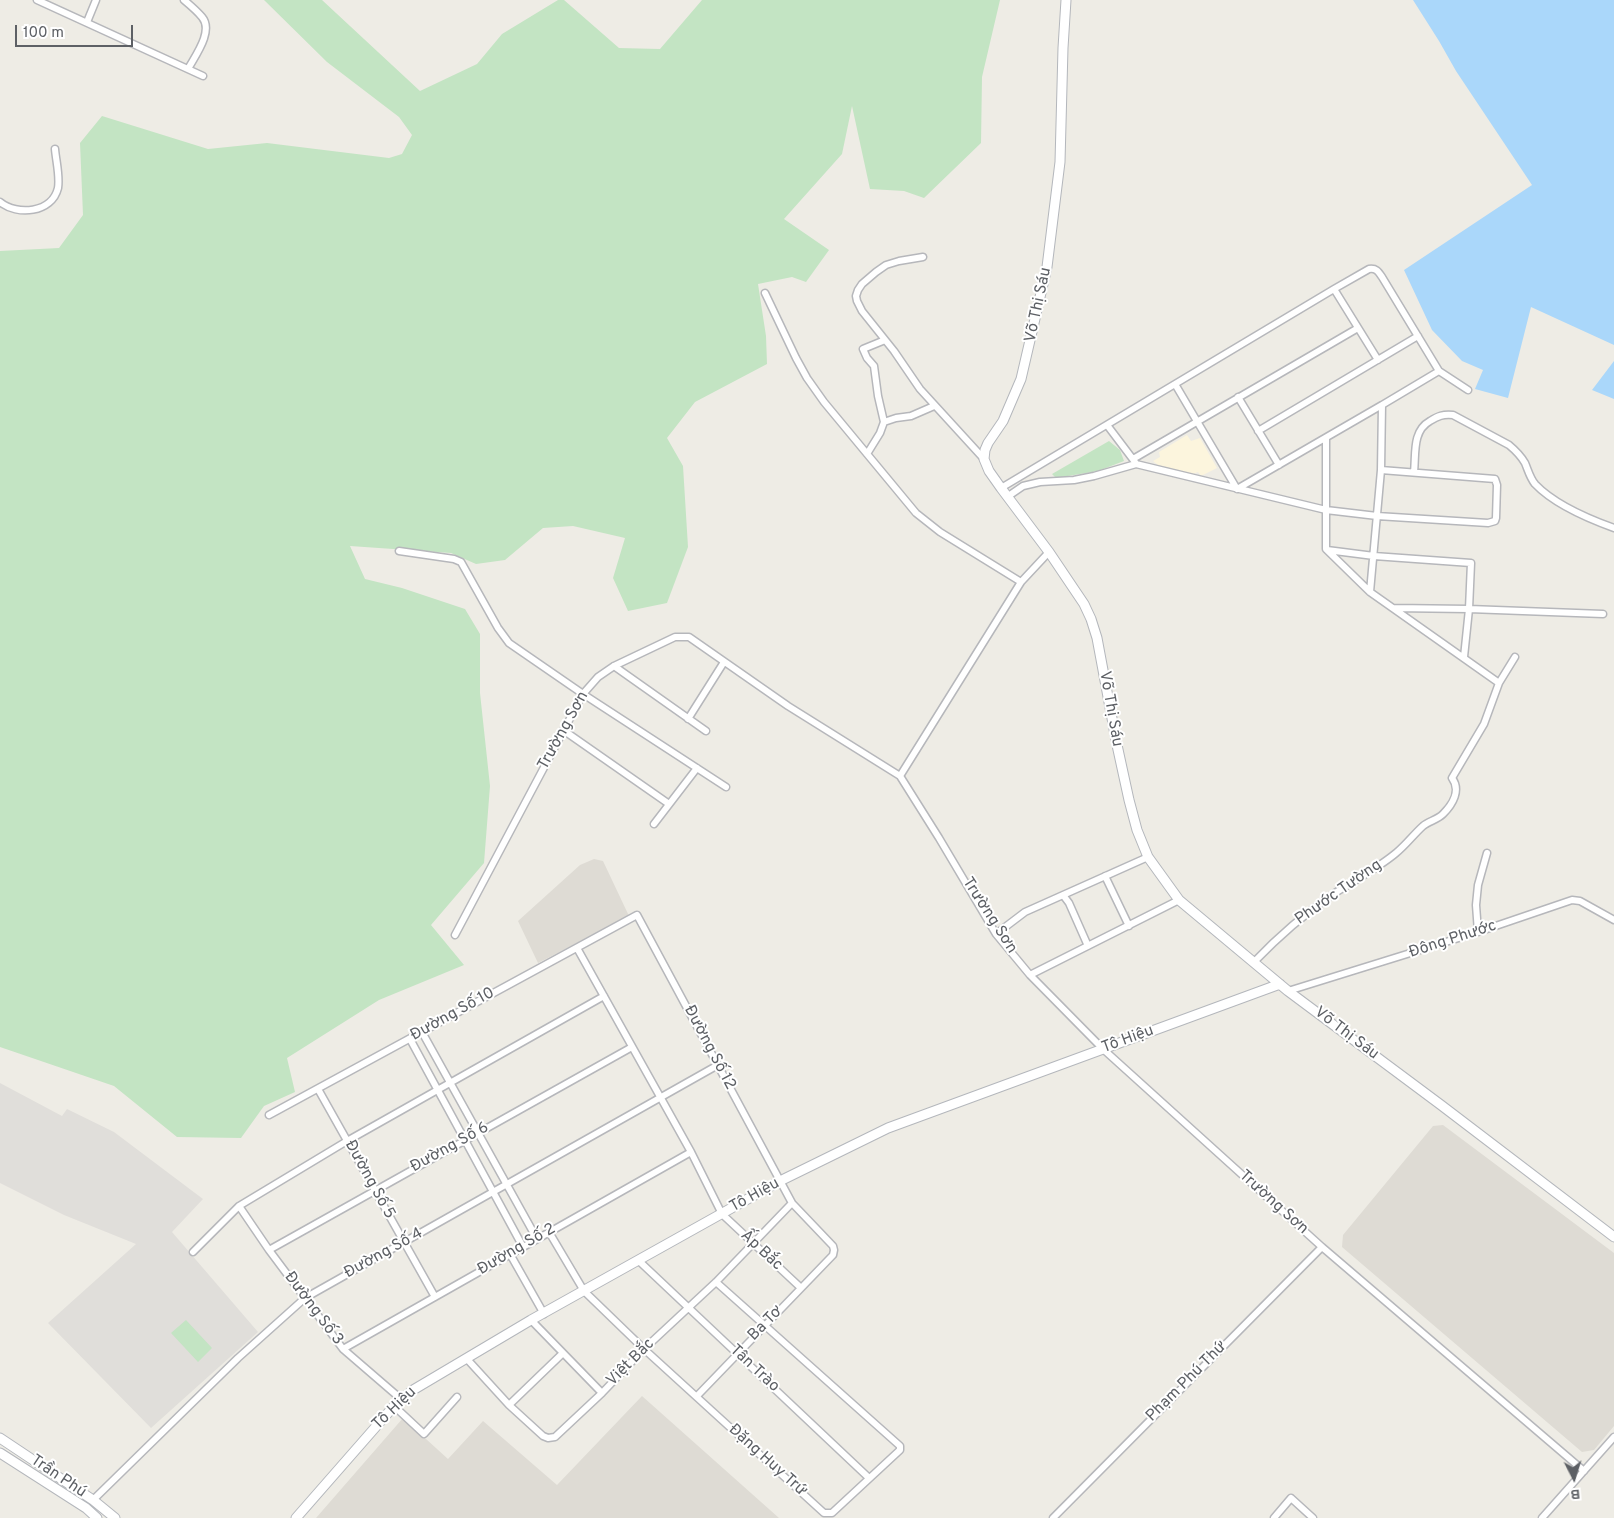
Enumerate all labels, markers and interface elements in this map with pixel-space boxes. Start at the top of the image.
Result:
scale bar [18,15,135,47]
text: 100 m [23,24,64,43]
street label: Võ Thị Sáu [1022,266,1056,344]
street label: Võ Thị Sáu [1094,670,1126,748]
street label: Trường Sơn [535,688,593,774]
street label: Phước Tường [1292,856,1386,930]
street label: Trường Sơn [957,874,1021,958]
street label: Đông Phước [1407,917,1499,963]
street label: Đường Số 10 [408,984,498,1046]
street label: Đường Số 12 [679,1003,739,1093]
street label: Võ Thị Sáu [1310,1003,1382,1065]
street label: Tô Hiệu [1099,1022,1157,1058]
street label: Đường Số 6 [408,1119,492,1177]
street label: Đường Số 5 [340,1137,398,1223]
street label: Trường Sơn [1234,1167,1312,1239]
street label: Tô Hiệu [727,1175,783,1217]
street label: Đường Số 2 [475,1220,559,1280]
street label: Đường Số 4 [341,1225,427,1283]
street label: Ấp Bắc [736,1227,786,1275]
street label: Đường Số 3 [279,1269,347,1349]
street label: Ba Tơ [745,1302,787,1346]
street label: Việt Bắc [603,1335,659,1391]
street label: Phạm Phú Thứ [1143,1338,1231,1426]
street label: Tân Trào [725,1341,783,1397]
street label: Tô Hiệu [369,1383,421,1435]
street label: Đặng Huy Trứ [724,1421,810,1501]
street label: Trần Phú [26,1451,90,1503]
north arrow [1549,1453,1599,1503]
text: B [1570,1485,1581,1502]

